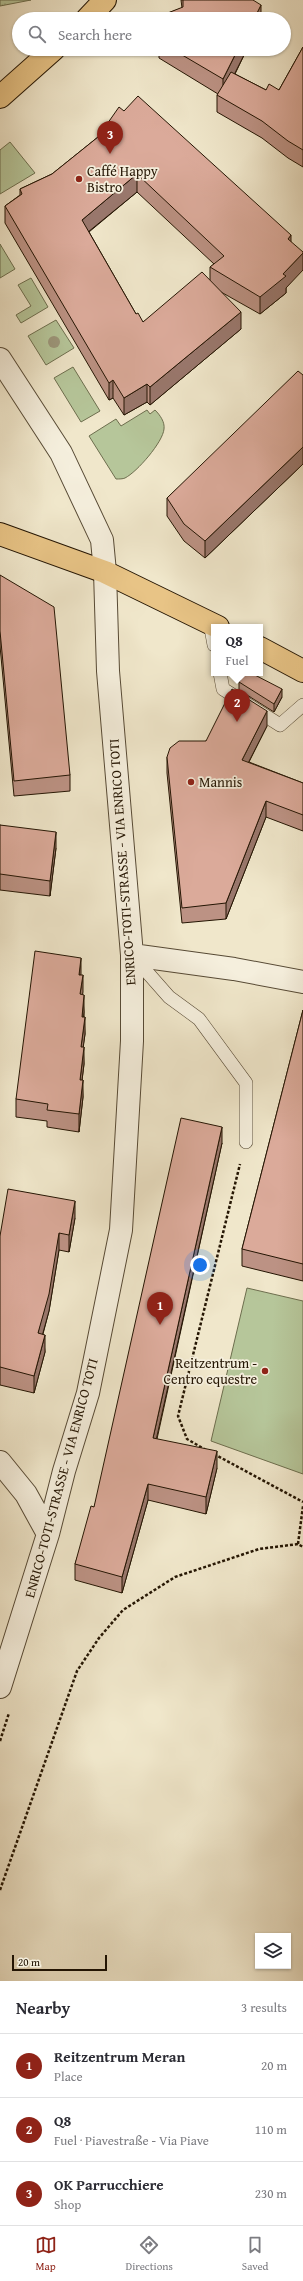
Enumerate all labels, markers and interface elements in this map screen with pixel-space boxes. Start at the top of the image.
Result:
search box [12,12,291,56]
icon: search [26,23,48,45]
text: Search here [58,24,132,45]
pin: 3 [97,121,123,154]
place label: Caffé Happy Bistro [87,161,158,197]
marker: Caffé Happy Bistro [74,174,84,184]
popup [211,624,263,676]
text: Q8 [225,630,243,651]
text: Fuel [225,651,249,670]
pin: 2 [224,689,250,722]
street label: ENRICO-TOTI-STRASSE - VIA ENRICO TOTI [103,738,141,986]
place label: Mannis [199,772,242,792]
marker: Mannis [186,777,196,787]
your location [190,1255,210,1275]
pin: 1 [147,1292,173,1325]
place label: Reitzentrum - Centro equestre [164,1353,257,1389]
street label: ENRICO-TOTI-STRASSE - VIA ENRICO TOTI [19,1356,103,1600]
marker: Reitzentrum - Centro equestre [260,1366,270,1376]
map controls [255,1933,291,1969]
button: layers [255,1933,291,1969]
scale bar [12,1953,107,1972]
text: 20 m [18,1954,40,1970]
text: Nearby [16,1995,70,2020]
text: 3 results [241,1998,287,2017]
text: Reitzentrum Meran [54,2046,185,2067]
text: 1 [26,2056,32,2075]
text: 20 m [261,2056,287,2075]
text: Place [54,2067,83,2086]
text: Q8 [54,2110,71,2131]
text: 2 [26,2120,32,2139]
text: 110 m [255,2120,287,2139]
text: Fuel · Piavestraße - Via Piave [54,2131,209,2150]
text: OK Parrucchiere [54,2174,164,2195]
text: 3 [26,2184,32,2203]
text: 230 m [255,2184,287,2203]
text: Shop [54,2195,81,2214]
tab: Map [35,2234,57,2274]
tab: Directions [126,2234,173,2274]
tab: Saved [242,2234,268,2274]

